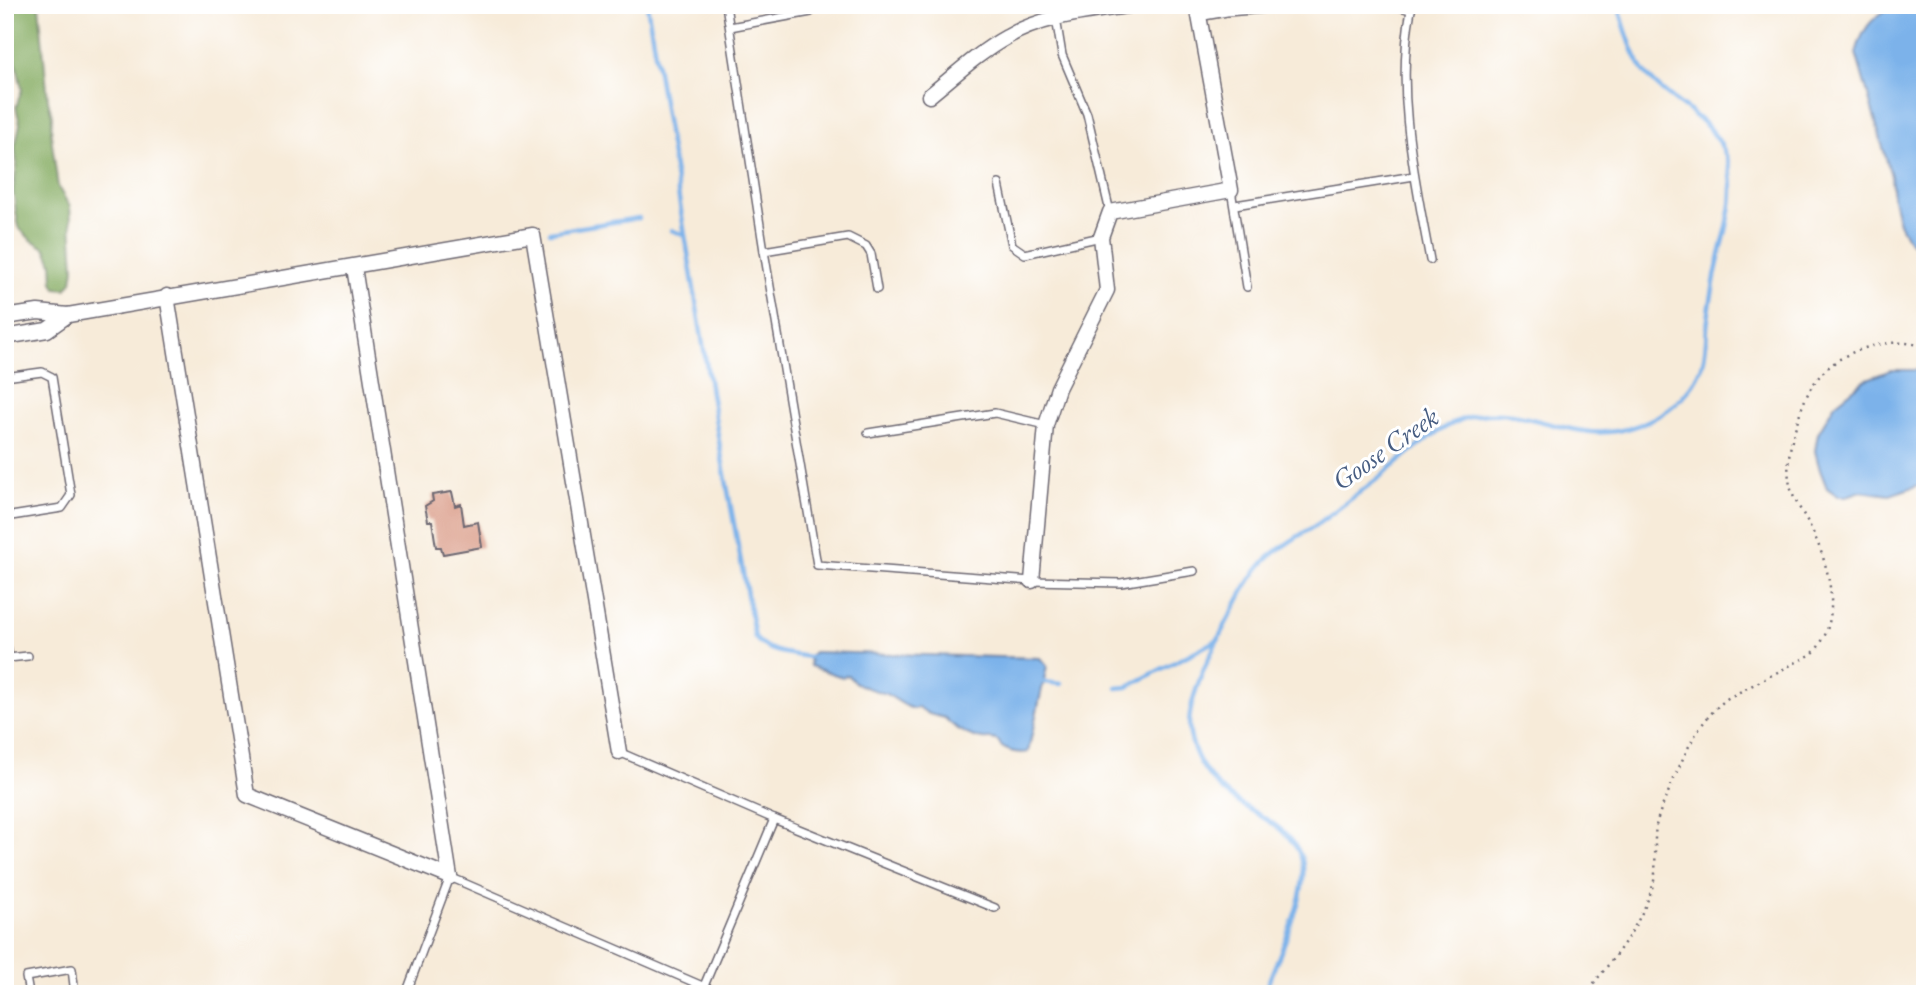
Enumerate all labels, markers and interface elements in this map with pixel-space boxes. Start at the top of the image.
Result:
water label: Goose Creek [1324,398,1446,498]

